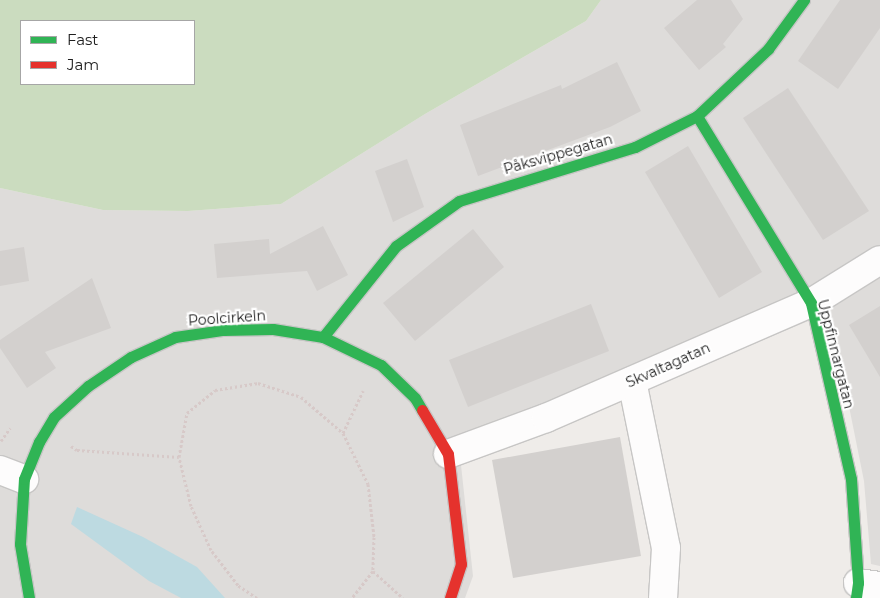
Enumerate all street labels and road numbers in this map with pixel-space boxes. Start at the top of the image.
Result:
street label: Påksvippegatan [502,130,614,178]
street label: Uppfinnargatan [814,298,858,410]
street label: Poolcirkeln [188,307,266,329]
street label: Skvaltagatan [623,339,713,391]

